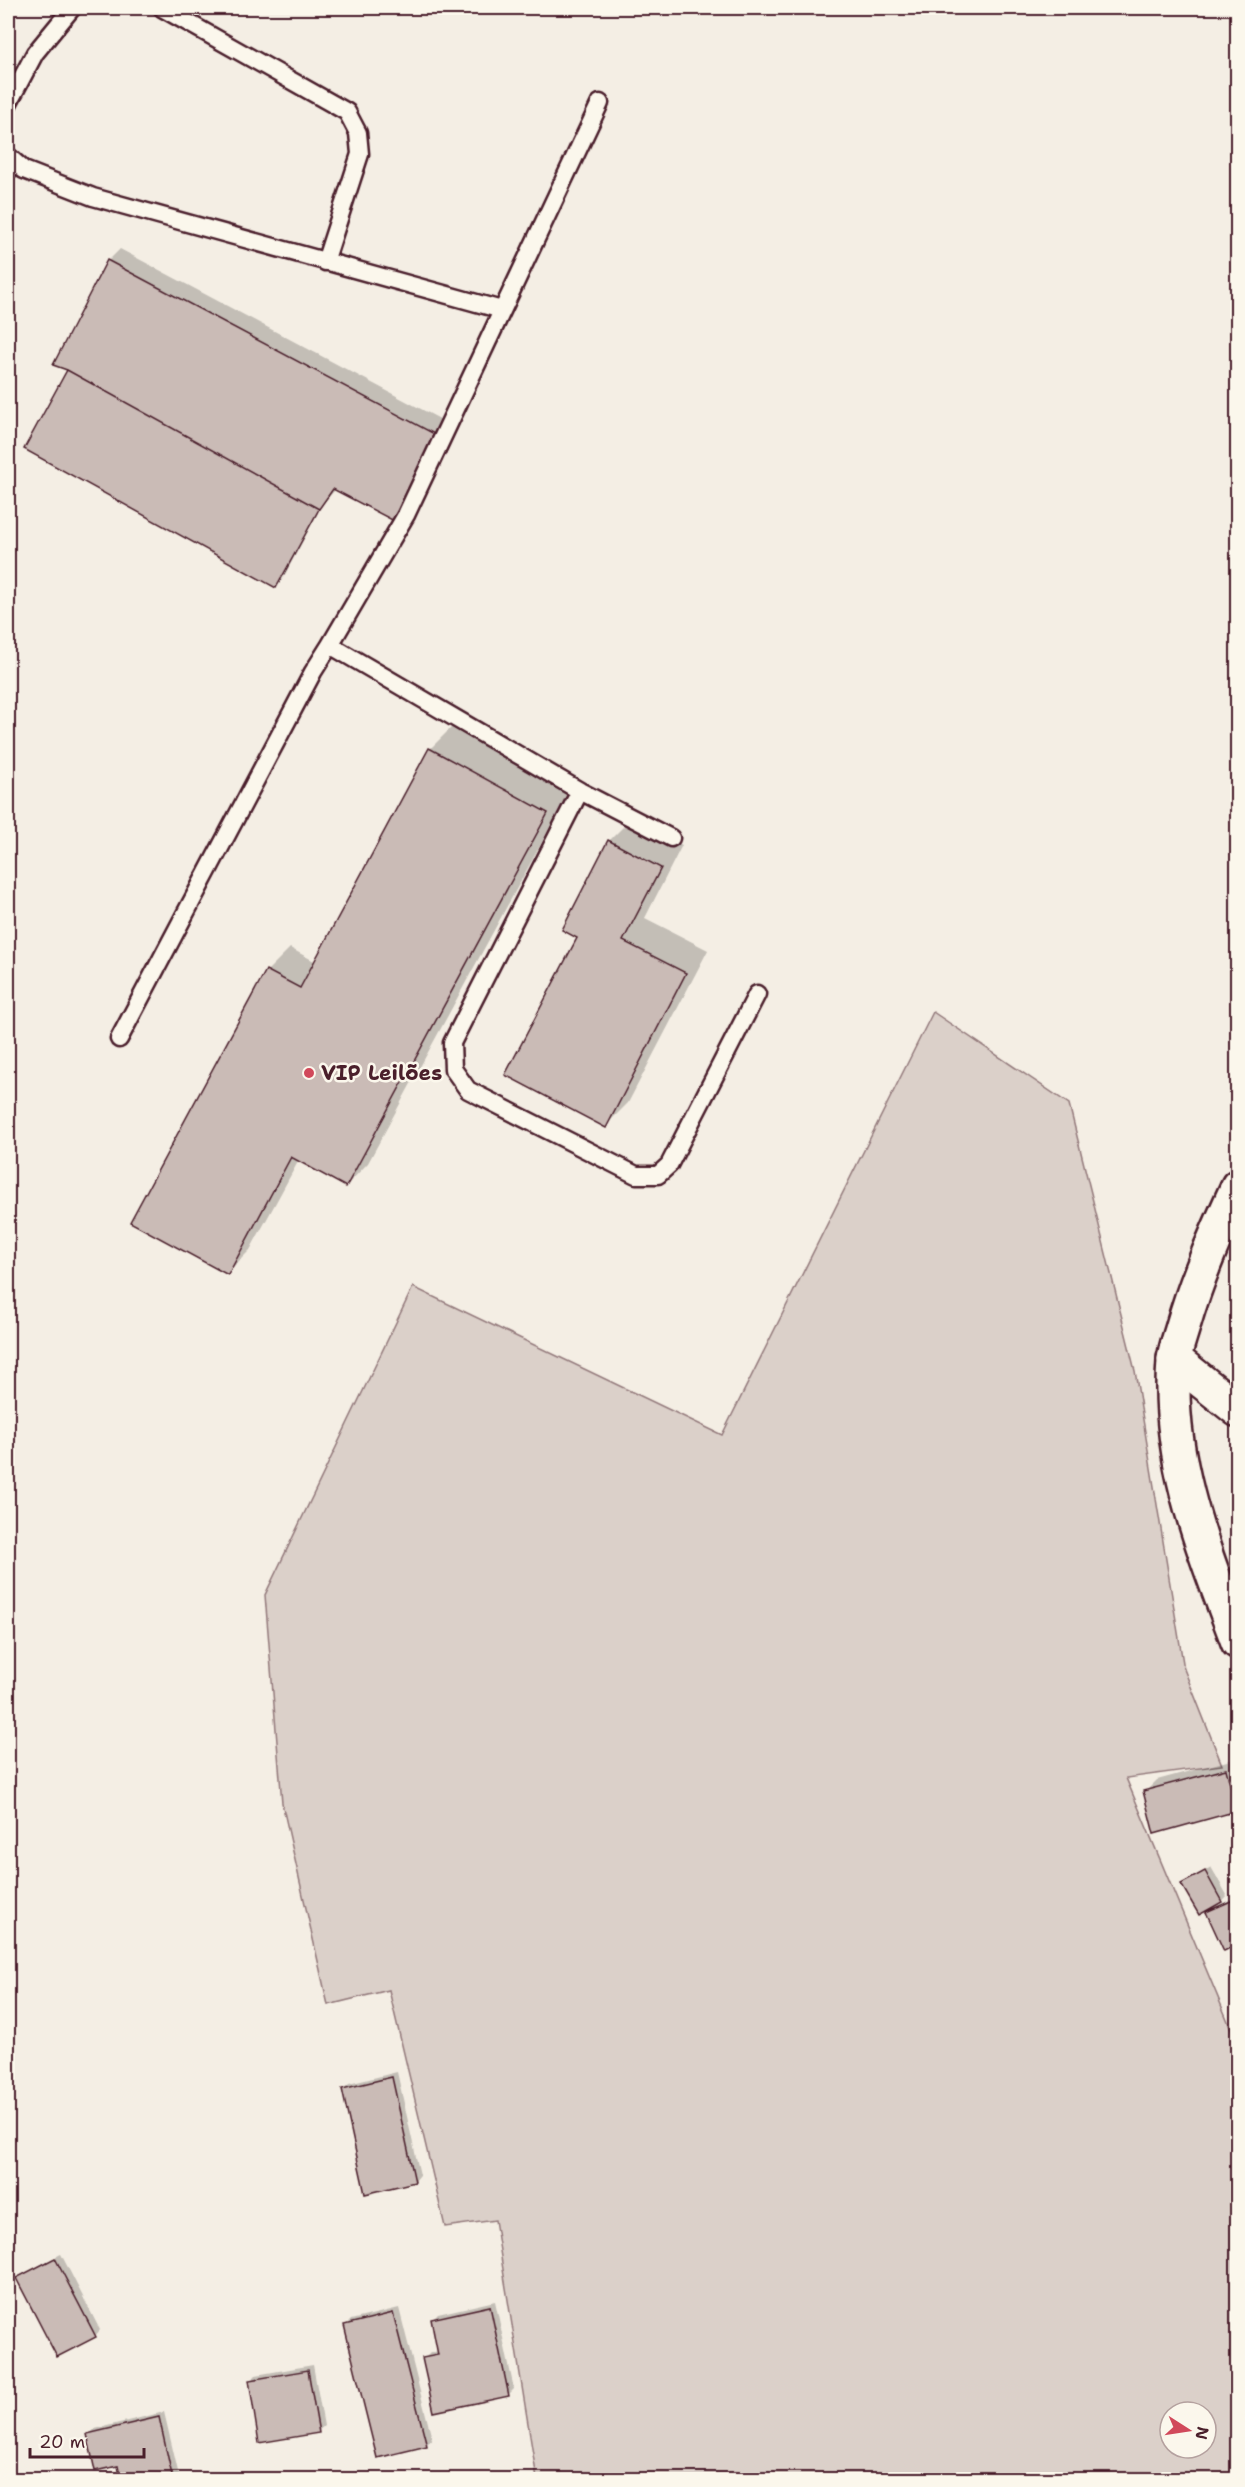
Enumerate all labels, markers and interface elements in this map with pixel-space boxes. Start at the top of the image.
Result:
place label: VIP Leilões [321,1059,442,1087]
marker: VIP Leilões [302,1066,316,1080]
north arrow [1158,2400,1218,2460]
scale bar [30,2421,144,2459]
text: N [1191,2425,1214,2441]
text: 20 m [39,2430,85,2454]

